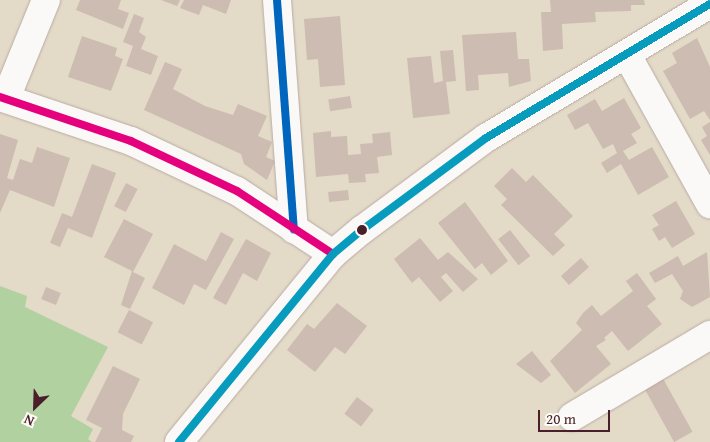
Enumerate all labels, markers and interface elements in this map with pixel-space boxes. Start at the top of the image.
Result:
unlabelled marker [357,225,367,235]
north arrow [10,382,60,432]
scale bar [540,400,612,432]
text: 20 m [546,408,576,429]
text: N [21,410,37,432]

